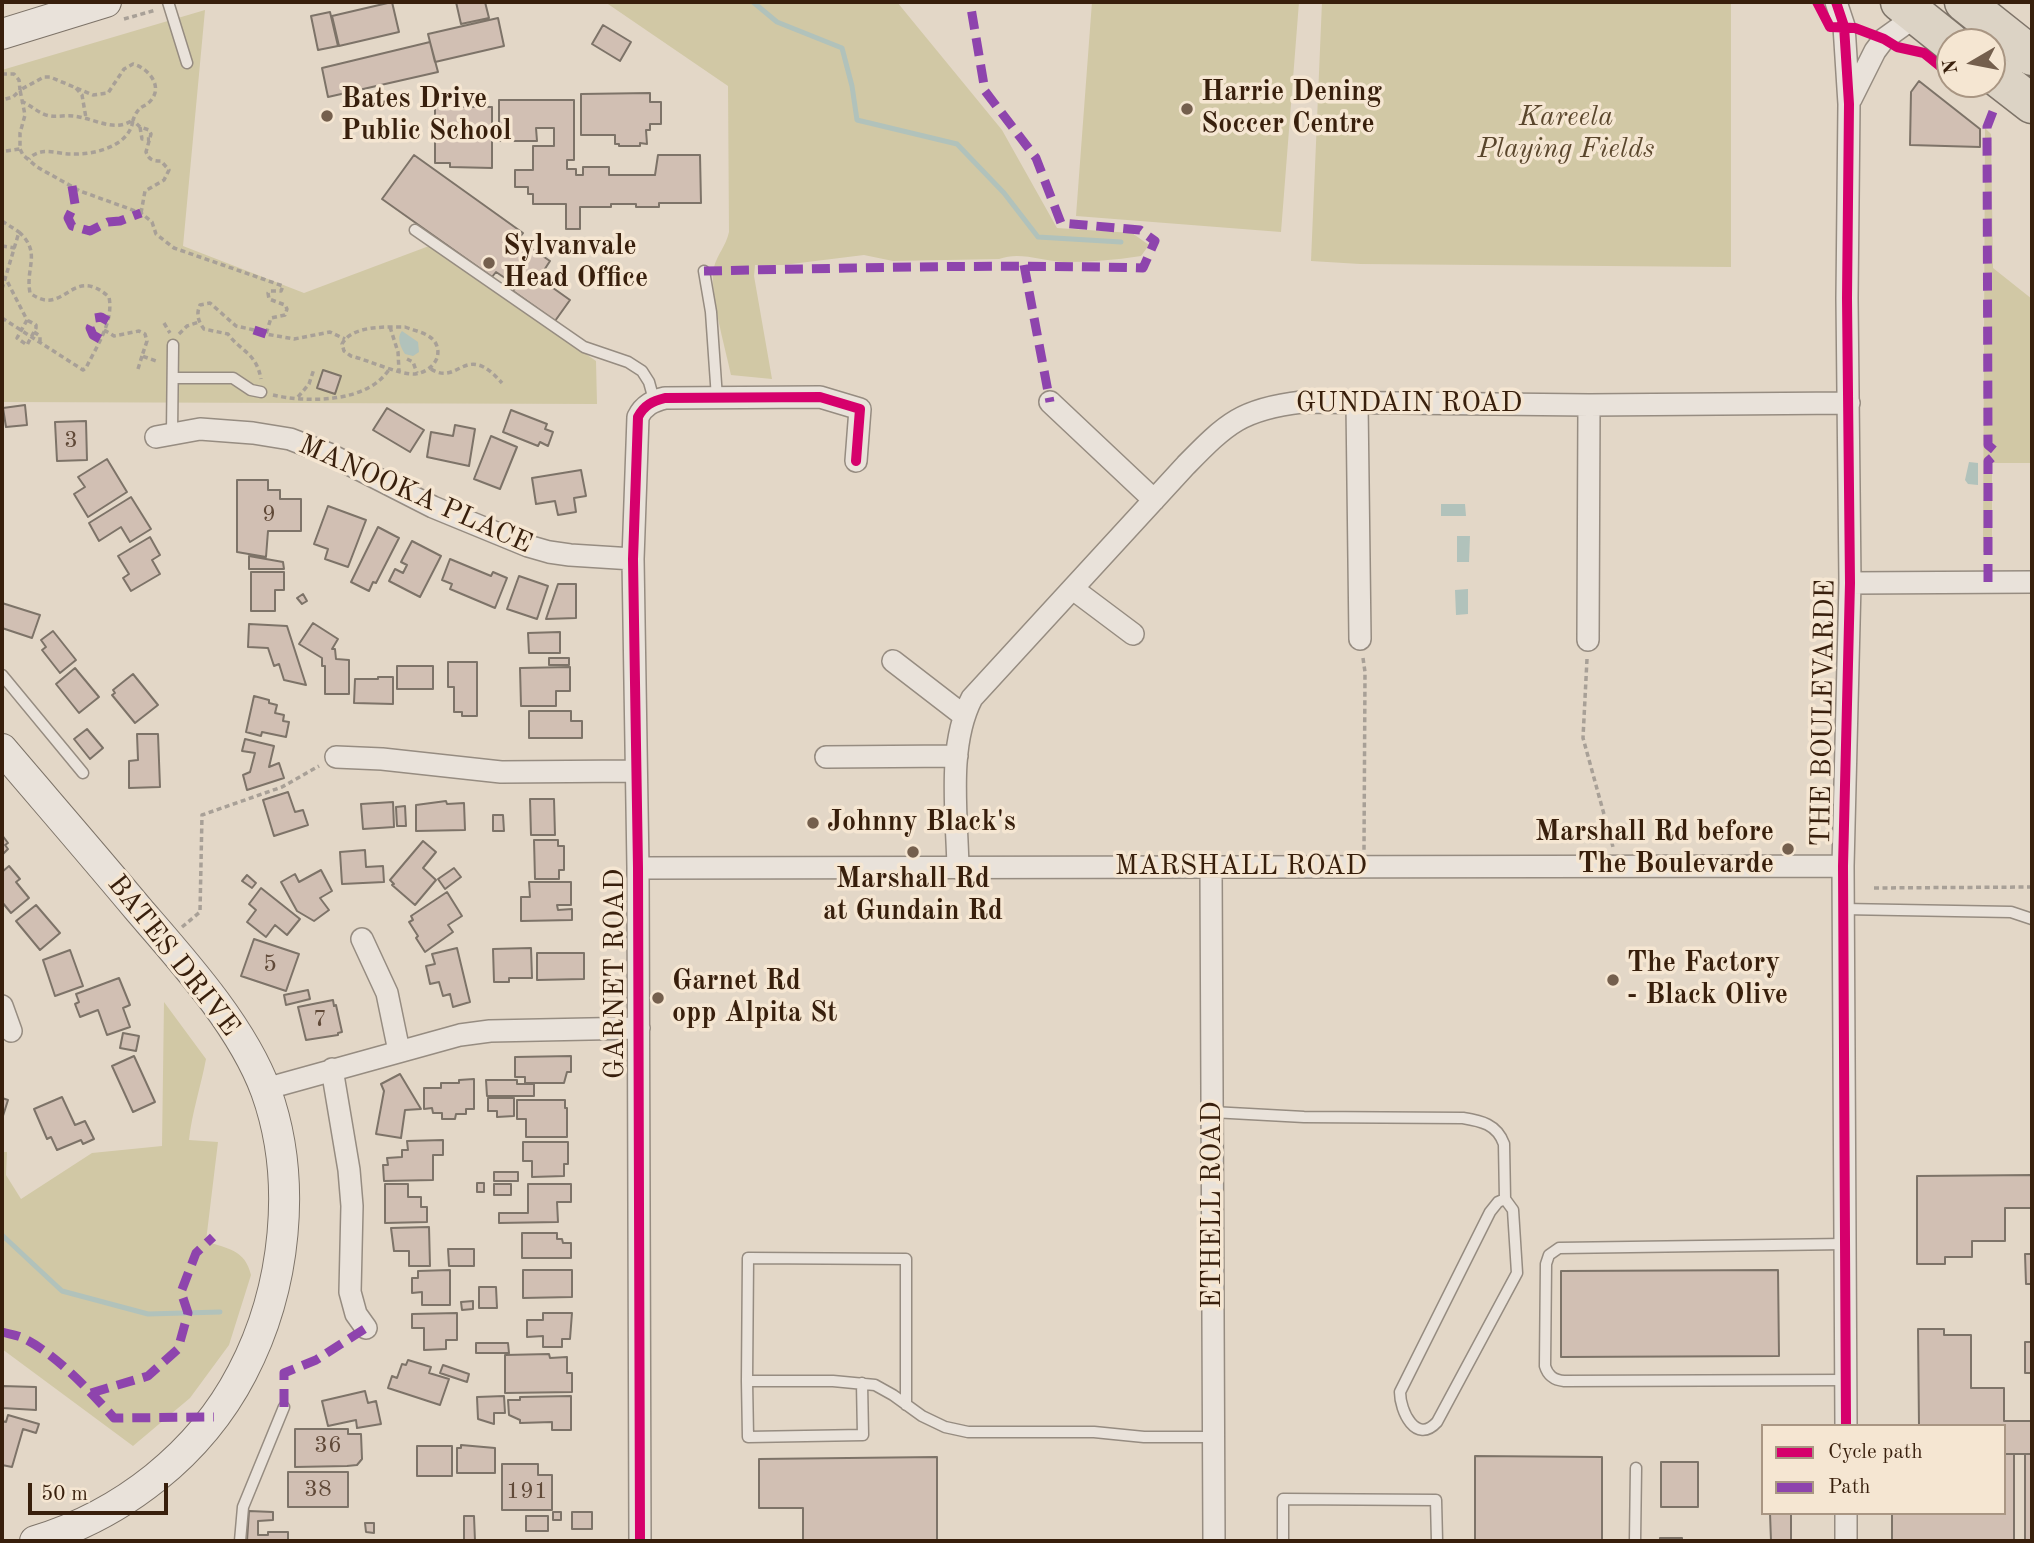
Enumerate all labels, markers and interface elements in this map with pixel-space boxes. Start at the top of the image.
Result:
north arrow [1936,28,2006,98]
text: N [1941,58,1962,75]
place label: Harrie Dening Soccer Centre [1201,76,1382,142]
place label: Bates Drive Public School [341,83,512,149]
marker: Harrie Dening Soccer Centre [1179,101,1195,117]
park label: Kareela Playing Fields [1477,101,1655,167]
marker: Bates Drive Public School [319,108,335,124]
place label: Sylvanvale Head Office [503,230,648,296]
marker: Sylvanvale Head Office [481,255,497,271]
street label: GUNDAIN ROAD [1296,387,1522,421]
house number: 3 [64,427,78,455]
street label: MANOOKA PLACE [293,428,537,562]
house number: 9 [262,501,276,529]
street label: THE BOULEVARDE [1805,579,1843,847]
place label: Johnny Black's [827,806,1016,840]
marker: Johnny Black's [805,815,821,831]
place label: Marshall Rd before The Boulevarde [1535,816,1774,882]
marker: Marshall Rd before The Boulevarde [1780,841,1796,857]
marker: Marshall Rd at Gundain Rd [905,844,921,860]
street label: MARSHALL ROAD [1115,850,1367,884]
place label: Marshall Rd at Gundain Rd [823,863,1003,929]
street label: BATES DRIVE [100,869,246,1043]
street label: GARNET ROAD [599,869,633,1079]
place label: The Factory - Black Olive [1627,947,1788,1013]
house number: 5 [263,951,277,979]
place label: Garnet Rd opp Alpita St [672,965,837,1031]
marker: The Factory - Black Olive [1605,972,1621,988]
marker: Garnet Rd opp Alpita St [650,990,666,1006]
house number: 7 [313,1006,327,1034]
street label: ETHELL ROAD [1196,1101,1230,1309]
legend [1761,1424,2006,1515]
house number: 36 [314,1432,342,1460]
text: Cycle path [1828,1442,1923,1463]
scale bar [32,1470,172,1514]
house number: 38 [304,1476,332,1504]
text: Path [1828,1477,1871,1498]
house number: 191 [506,1478,548,1506]
text: 50 m [41,1484,88,1505]

